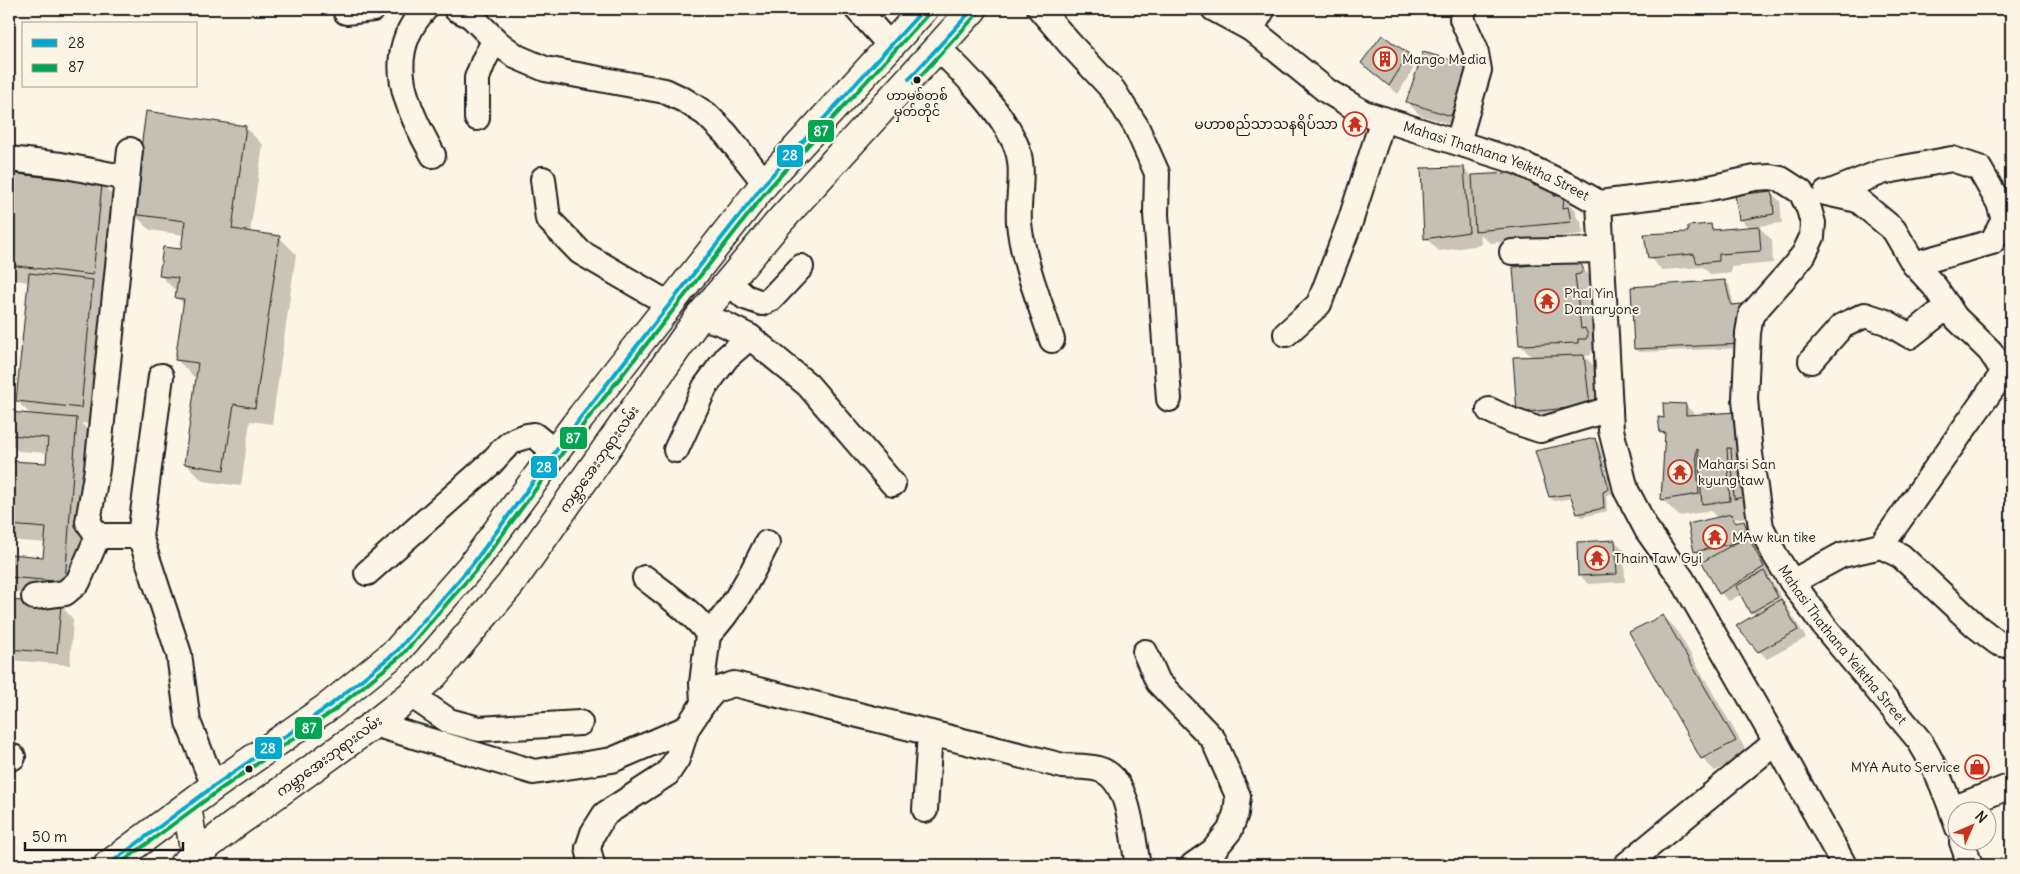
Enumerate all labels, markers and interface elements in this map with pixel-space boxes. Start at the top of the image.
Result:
legend [22,22,198,88]
text: 28 [68,33,85,52]
building icon: Mango Media [1372,46,1398,72]
place label: Mango Media [1402,50,1487,68]
text: 87 [68,57,84,76]
marker: ဟာမစ်တစ် မှတ်တိုင် [912,75,922,85]
place label: ဟာမစ်တစ် မှတ်တိုင် [886,87,948,122]
temple icon: မဟာစည်သာသနရိပ်သာ [1342,111,1368,137]
place label: မဟာစည်သာသနရိပ်သာ [1194,114,1338,136]
street label: Mahasi Thathana Yeiktha Street [1401,117,1593,205]
line badge: 87 [807,119,835,143]
text: 87 [814,122,829,140]
line badge: 28 [776,144,804,168]
text: 28 [782,146,798,164]
place label: Phal Yin Damaryone [1564,284,1639,318]
temple icon: Phal Yin Damaryone [1534,288,1560,314]
street label: ကမ္ဘာအေးဘုရားလမ်း [554,401,645,518]
line badge: 87 [559,426,588,450]
text: 87 [566,429,581,447]
line badge: 28 [530,455,558,479]
place label: Maharsi San kyung taw [1698,455,1776,489]
text: 28 [536,458,552,476]
temple icon: Maharsi San kyung taw [1667,459,1693,485]
temple icon: MAw kun tike [1702,524,1728,550]
place label: MAw kun tike [1732,528,1816,546]
temple icon: Thain Taw Gyi [1584,545,1610,571]
place label: Thain Taw Gyi [1614,549,1702,567]
street label: Mahasi Thathana Yeiktha Street [1775,562,1911,728]
street label: ကမ္ဘာအေးဘုရားလမ်း [272,711,387,803]
line badge: 87 [294,716,323,740]
text: 87 [302,719,317,737]
line badge: 28 [254,736,283,760]
text: 28 [260,739,276,757]
shop icon: MYA Auto Service [1964,754,1990,780]
place label: MYA Auto Service [1851,758,1960,776]
unlabelled marker [244,764,254,774]
north arrow [1948,802,1998,852]
text: N [1971,807,1991,827]
scale bar [25,819,182,851]
text: 50 m [32,827,67,846]

